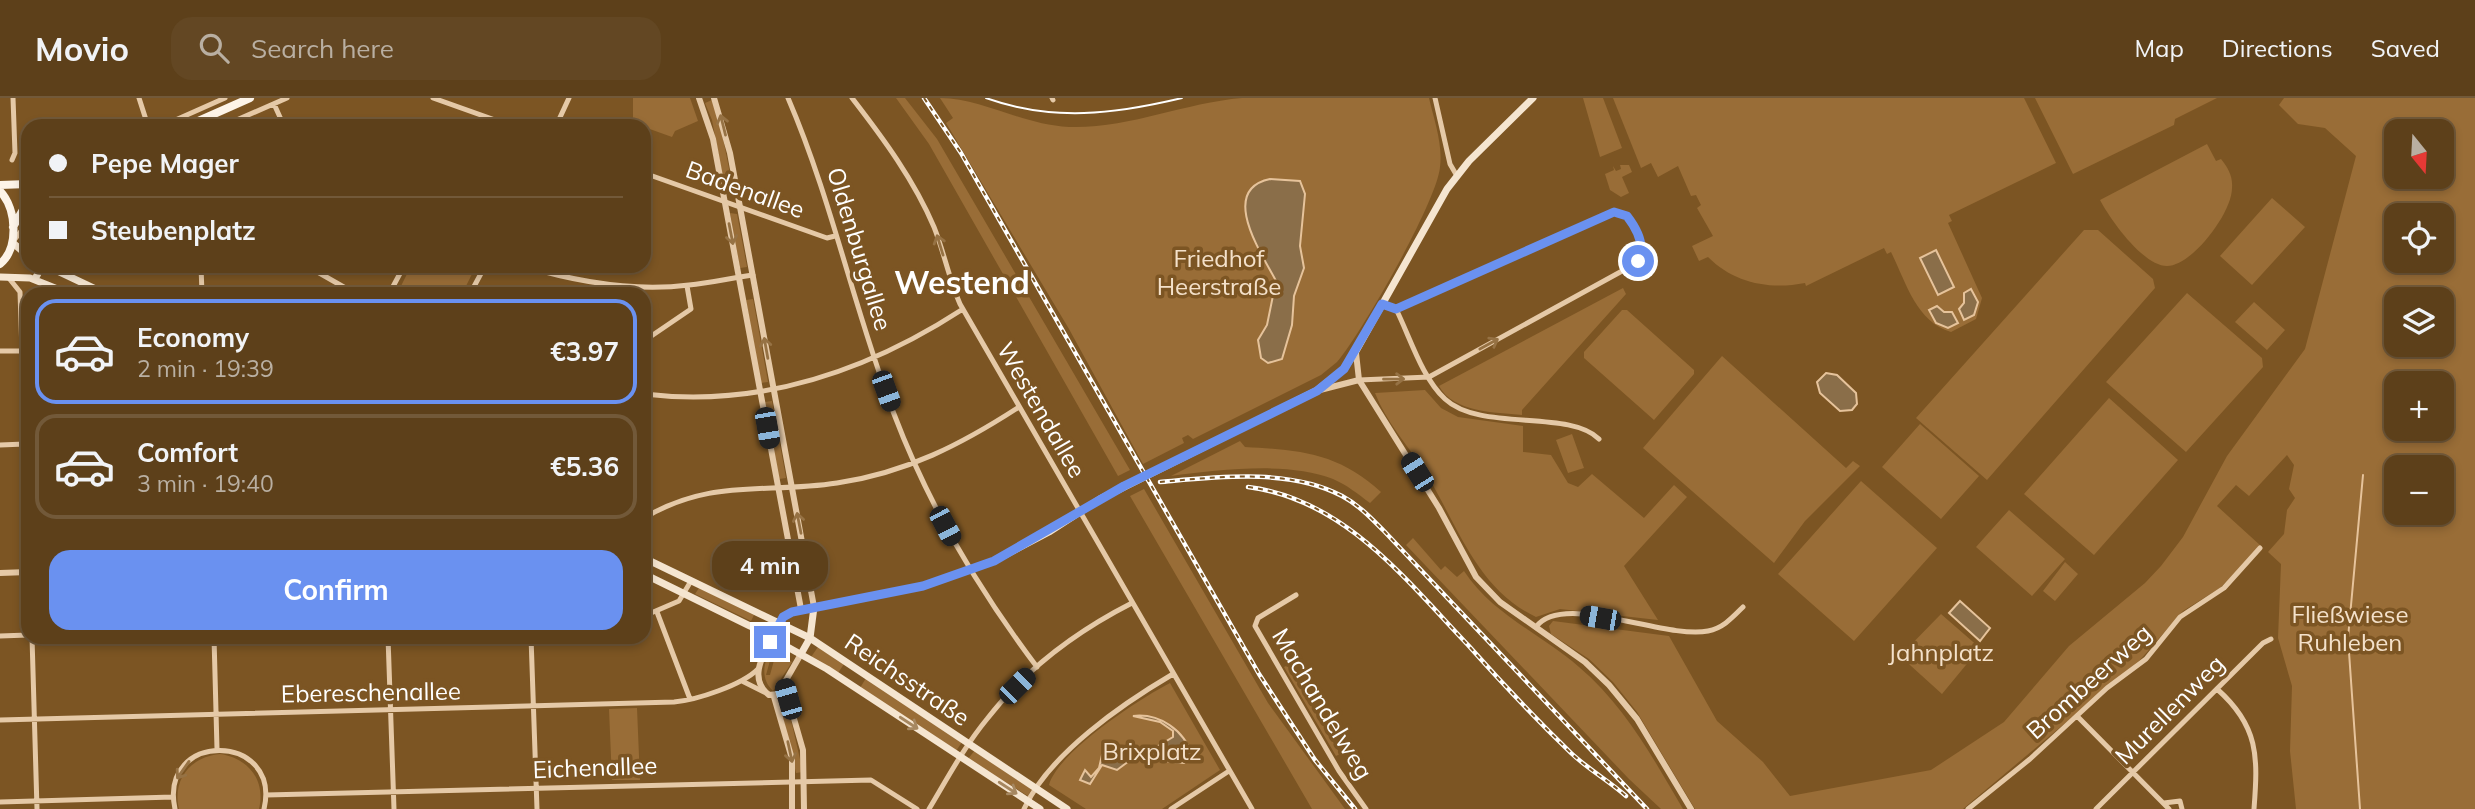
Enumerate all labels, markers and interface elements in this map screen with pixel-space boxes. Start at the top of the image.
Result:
search box [171,17,661,80]
text: Movio [35,28,129,69]
icon: search [195,29,233,67]
text: Search here [251,32,394,65]
text: Map [2134,33,2184,63]
text: Directions [2222,33,2333,63]
text: Saved [2371,33,2440,63]
one-way arrow [716,114,729,137]
north arrow [2384,119,2454,189]
map controls [2384,119,2454,525]
text: Pepe Mager [91,147,239,180]
street label: Badenallee [682,154,809,224]
street label: Oldenburgallee [821,164,899,334]
button: locate [2384,203,2454,273]
text: Steubenplatz [91,214,256,247]
one-way arrow [725,222,738,245]
one-way arrow [932,234,945,256]
park label: Friedhof Heerstraße [1157,243,1281,301]
route start [1622,245,1654,277]
district label: Westend [894,262,1030,302]
button: layers [2384,287,2454,357]
icon: car [53,320,116,383]
text: Economy [137,321,249,354]
text: €3.97 [550,335,619,368]
street label: Westendallee [991,336,1093,483]
one-way arrow [759,337,772,360]
one-way arrow [1478,337,1499,350]
text: 2 min · 19:39 [137,354,274,383]
car [869,368,904,414]
button: + [2384,371,2454,441]
one-way arrow [1382,373,1405,386]
car [754,405,781,451]
icon: car [53,435,116,498]
text: Comfort [137,436,238,469]
car [1397,449,1438,495]
text: €5.36 [550,450,619,483]
button: − [2384,455,2454,525]
text: 3 min · 19:40 [137,469,274,498]
car [926,503,965,549]
one-way arrow [791,512,805,535]
callout: 4 min [712,540,828,589]
button: Confirm [49,550,623,630]
text: 4 min [740,551,800,580]
park label: Fließwiese Ruhleben [2291,599,2409,657]
car [1578,604,1623,632]
street label: Brombeerweg [2020,617,2157,745]
street label: Machandelweg [1266,623,1380,784]
route end [754,626,786,658]
street label: Reichsstraße [839,626,976,732]
park label: Jahnplatz [1888,637,1994,667]
street label: Murellenweg [2108,648,2230,770]
car [995,664,1040,708]
street label: Ebereschenallee [281,675,461,709]
car [773,676,804,722]
one-way arrow [899,716,918,730]
park label: Brixplatz [1103,736,1201,766]
one-way arrow [784,740,797,763]
street label: Eichenallee [532,750,658,784]
one-way arrow [176,760,190,779]
one-way arrow [998,782,1018,796]

